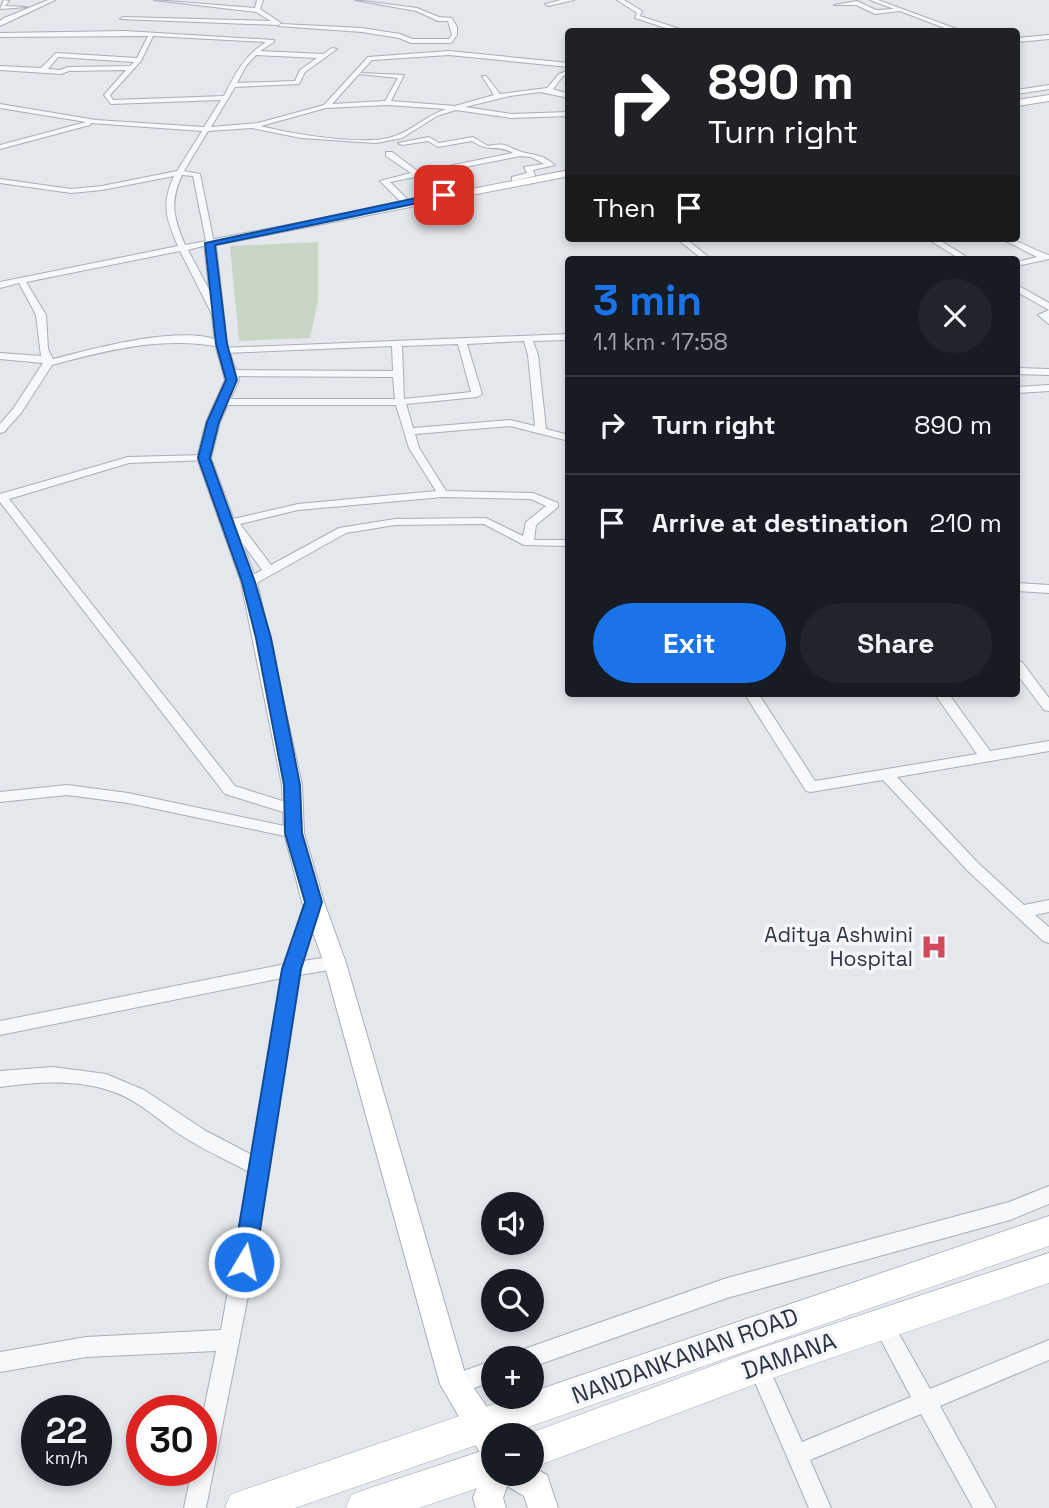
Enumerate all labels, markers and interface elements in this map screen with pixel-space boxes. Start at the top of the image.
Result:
text: 890 m [708,51,854,113]
icon: right [593,56,684,147]
text: Turn right [708,112,858,152]
pin [414,165,474,225]
icon: arrive [425,176,463,214]
icon: arrive [670,189,708,227]
text: Then [593,191,656,225]
text: 3 min [593,274,702,327]
button: close [918,279,992,353]
text: 1.1 km · 17:58 [593,327,728,357]
icon: right [593,406,631,444]
text: Turn right [652,408,776,442]
text: 890 m [914,408,992,442]
icon: arrive [593,504,631,542]
text: Arrive at destination [652,506,909,540]
text: 210 m [930,506,1002,540]
button: Exit [593,603,786,683]
button: Share [800,603,992,683]
place label: Aditya Ashwini Hospital [764,921,913,972]
hospital icon: Aditya Ashwini Hospital [919,932,949,962]
map controls [481,1192,544,1486]
button: sound [481,1192,544,1255]
position arrow [207,1225,281,1299]
button: search [481,1269,544,1332]
street label: NANDANKANAN ROAD [567,1300,802,1411]
street label: DAMANA [738,1325,840,1386]
button: + [481,1346,544,1409]
speed limit sign: 30 [126,1395,217,1486]
text: 22 [46,1409,87,1453]
button: − [481,1423,544,1486]
text: km/h [45,1446,88,1469]

